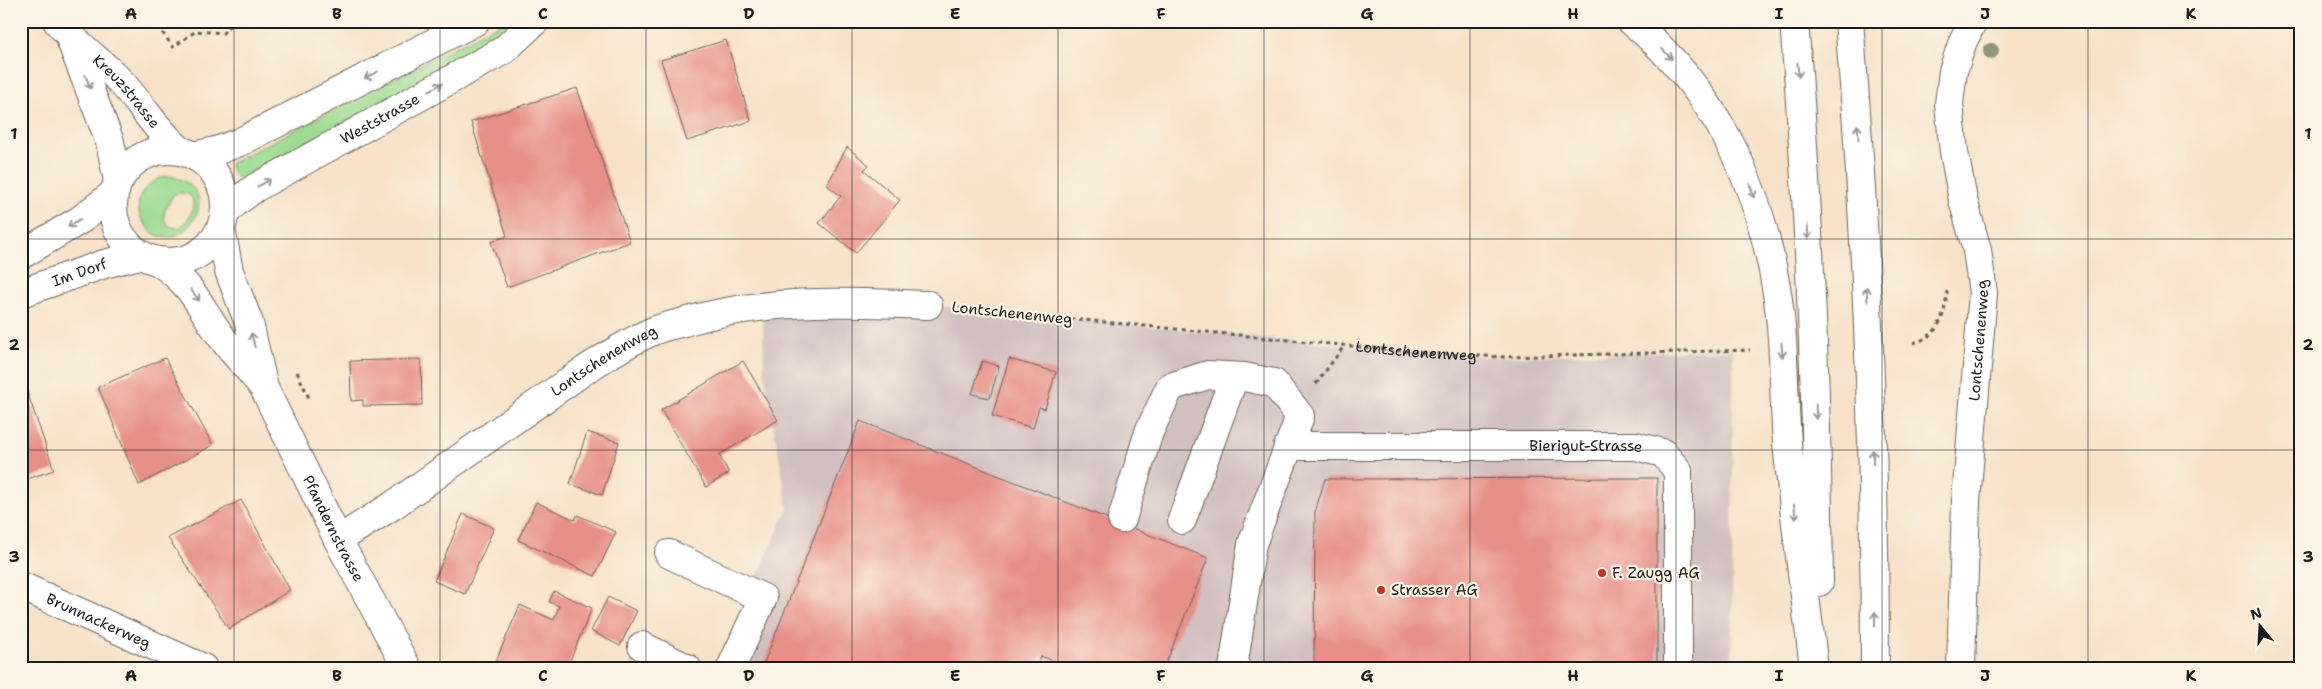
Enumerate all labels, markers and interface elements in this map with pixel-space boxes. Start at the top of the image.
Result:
text: A [125,3,137,24]
text: B [332,3,342,24]
text: C [538,3,548,24]
text: D [743,3,755,24]
text: E [950,3,960,24]
text: F [1156,3,1166,24]
text: G [1361,3,1374,24]
text: H [1567,3,1579,24]
text: I [1775,3,1784,24]
text: J [1980,3,1990,24]
text: K [2186,3,2197,24]
one-way arrow [1661,48,1673,61]
street label: Kreuzstrasse [88,50,164,132]
one-way arrow [1793,62,1803,78]
one-way arrow [363,70,378,80]
one-way arrow [83,74,93,89]
one-way arrow [429,82,443,92]
street label: Weststrasse [337,89,423,149]
text: 1 [10,123,18,144]
text: 1 [2304,123,2312,144]
one-way arrow [1853,124,1862,140]
one-way arrow [256,178,271,188]
one-way arrow [1748,183,1757,199]
one-way arrow [68,219,82,229]
one-way arrow [1804,224,1813,240]
street label: Im Dorf [49,254,110,291]
street label: Lontschenenweg [1964,279,1993,402]
one-way arrow [1862,286,1871,302]
one-way arrow [190,288,200,302]
street label: Lontschenenweg [951,297,1073,329]
street label: Lontschenenweg [547,321,660,401]
one-way arrow [248,333,257,349]
text: 2 [8,334,20,355]
text: 2 [2302,334,2314,355]
street label: Lontschenenweg [1354,336,1477,366]
one-way arrow [1777,342,1787,358]
one-way arrow [1811,404,1821,420]
street label: Bierigut-Strasse [1529,436,1645,457]
one-way arrow [1868,449,1877,465]
street label: Pfandernstrasse [298,472,369,585]
one-way arrow [1791,504,1801,520]
text: 3 [8,546,20,567]
text: 3 [2302,546,2314,567]
place label: F. Zaugg AG [1612,563,1700,583]
marker: F. Zaugg AG [1596,567,1608,579]
place label: Strasser AG [1391,580,1478,600]
marker: Strasser AG [1375,584,1387,596]
street label: Brunnackerweg [43,589,154,653]
north arrow [2234,602,2284,652]
text: N [2248,603,2264,624]
one-way arrow [1870,611,1880,628]
text: A [125,665,137,686]
text: B [332,665,342,686]
text: C [538,665,548,686]
text: D [743,665,755,686]
text: E [950,665,960,686]
text: F [1156,665,1166,686]
text: G [1361,665,1374,686]
text: H [1567,665,1579,686]
text: I [1775,665,1784,686]
text: J [1980,665,1990,686]
text: K [2186,665,2197,686]

